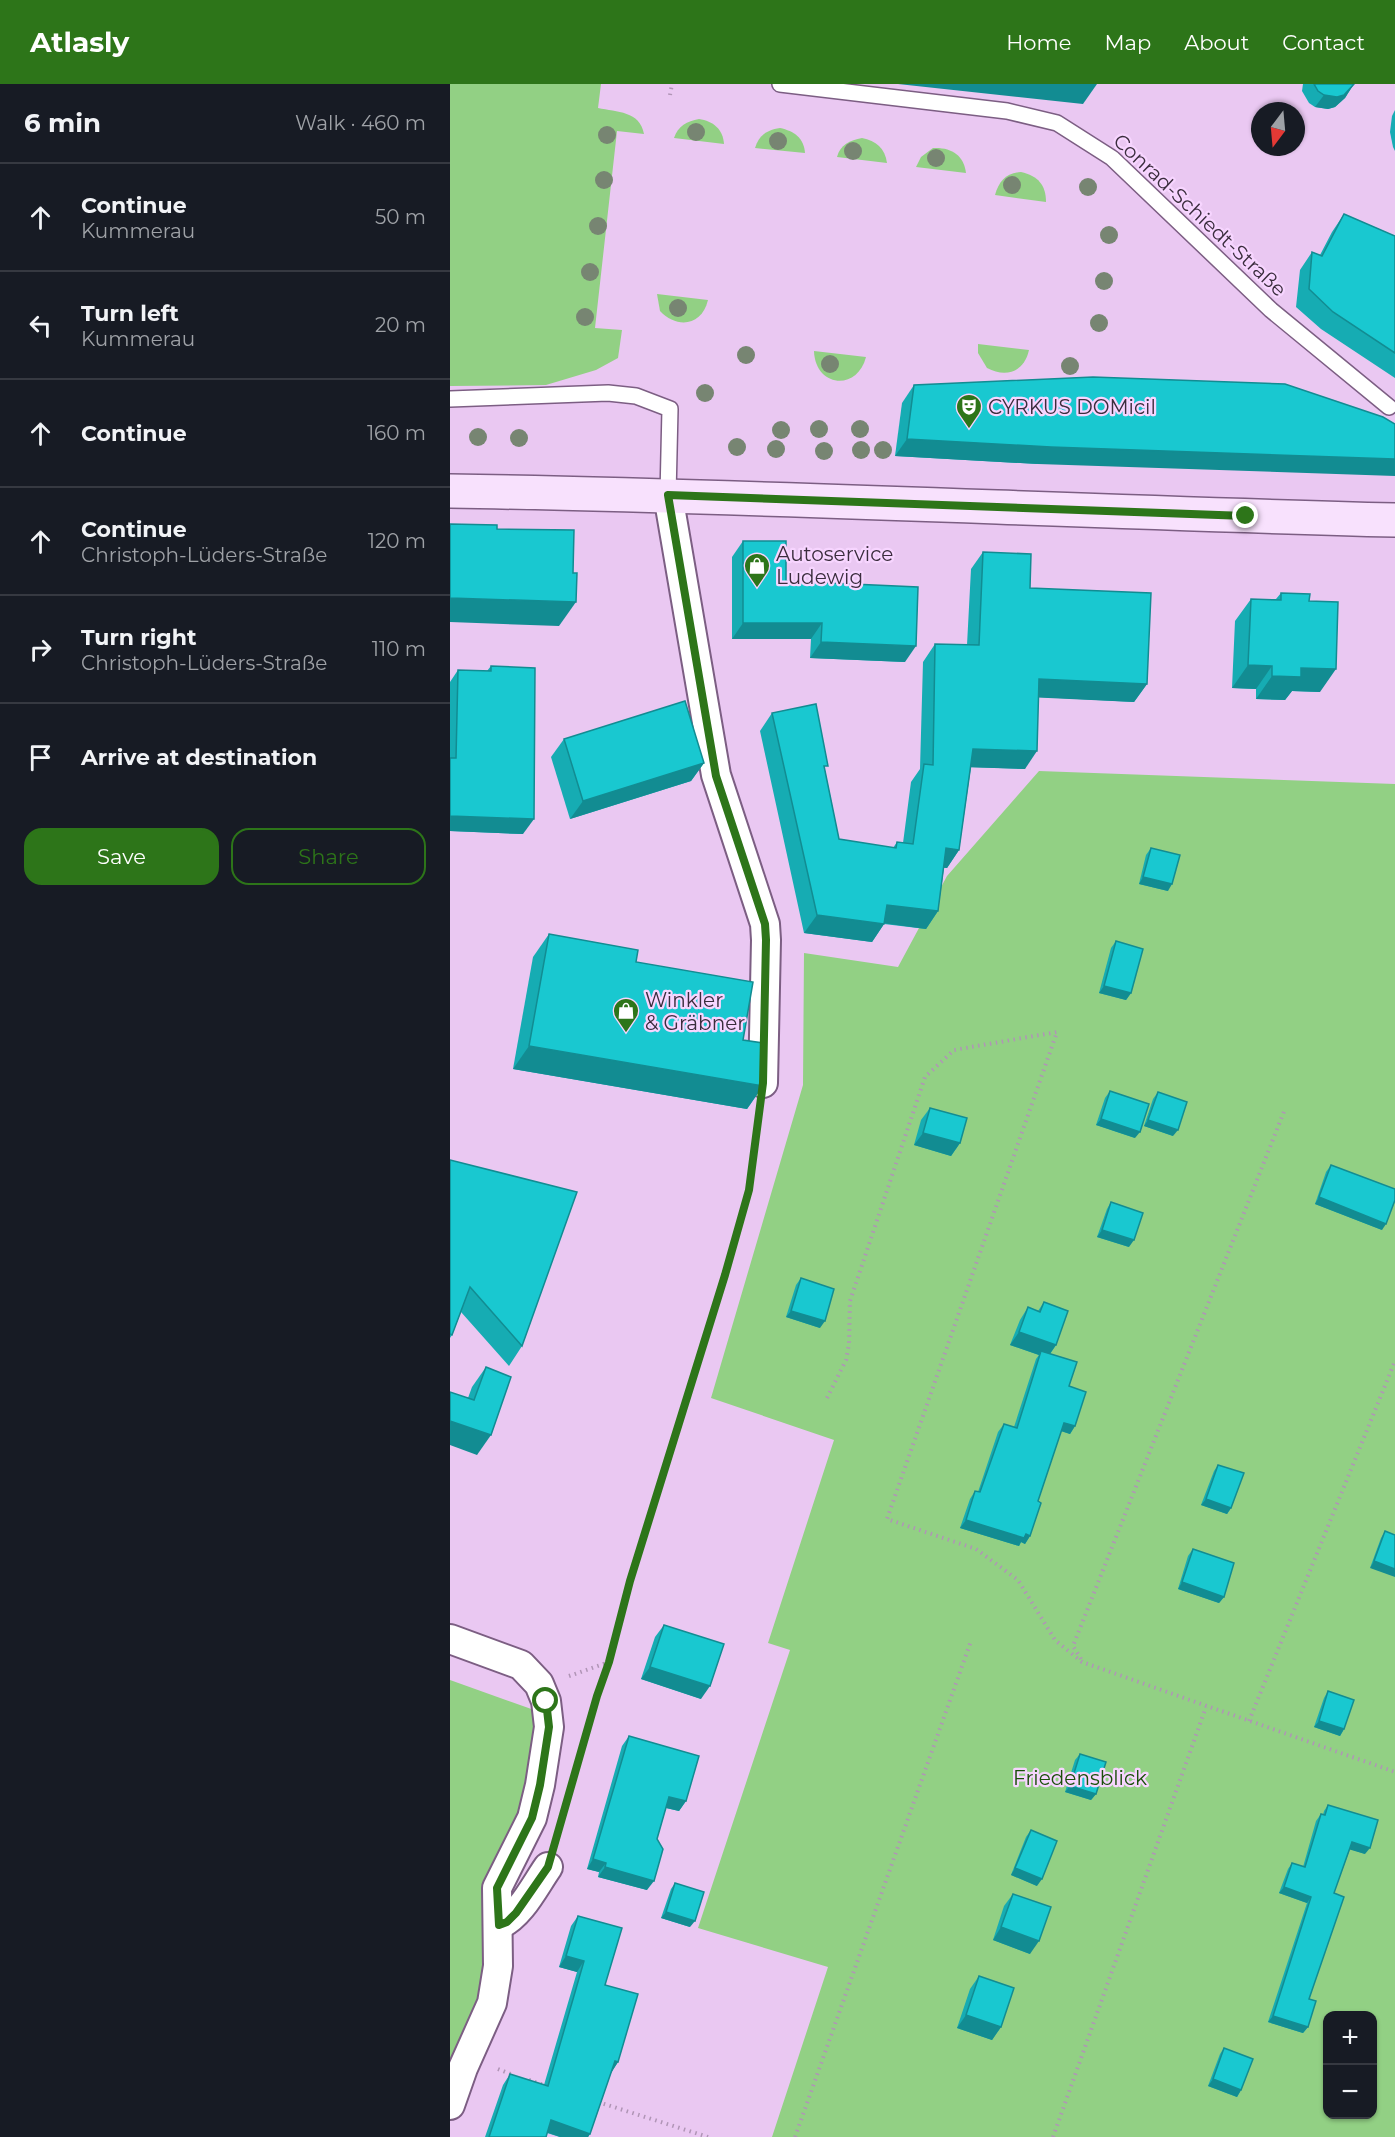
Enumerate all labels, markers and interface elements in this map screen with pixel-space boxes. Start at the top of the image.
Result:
text: Atlasly [30,25,129,59]
text: Home [1006,30,1071,55]
text: Map [1104,30,1151,55]
text: About [1184,30,1249,55]
text: Contact [1282,30,1365,55]
north arrow [1251,102,1305,156]
text: 6 min [24,107,101,139]
text: Walk · 460 m [295,111,426,135]
street label: Conrad-Schiedt-Straße [1109,129,1291,301]
text: Continue [81,192,187,219]
icon: ahead [24,201,57,234]
text: 50 m [375,205,426,229]
text: Kummerau [81,219,195,243]
text: Turn left [81,300,179,327]
icon: left [24,309,57,342]
text: 20 m [375,313,426,337]
text: Kummerau [81,327,195,351]
theatre icon: CYRKUS DOMicil [954,392,984,430]
place label: CYRKUS DOMicil [988,395,1156,419]
icon: ahead [24,417,57,450]
text: Continue [81,420,187,447]
text: 160 m [367,421,426,445]
route end [1232,502,1258,528]
text: Continue [81,516,187,543]
icon: ahead [24,525,57,558]
text: 120 m [368,529,426,553]
place label: Autoservice Ludewig [776,542,893,589]
text: Christoph-Lüders-Straße [81,543,327,567]
shop icon: Autoservice Ludewig [742,551,772,589]
text: Turn right [81,624,196,651]
icon: right [24,633,57,666]
text: 110 m [372,637,426,661]
text: Christoph-Lüders-Straße [81,651,327,675]
icon: arrive [24,741,57,774]
text: Arrive at destination [81,744,317,771]
button: Save [24,828,219,885]
button: Share [231,828,426,885]
place label: Winkler & Gräbner [645,988,745,1035]
shop icon: Winkler & Gräbner [611,996,641,1034]
route start [532,1687,558,1713]
park label: Friedensblick [1013,1766,1147,1790]
map controls [1323,2011,1377,2119]
button: + [1323,2011,1377,2065]
button: − [1323,2065,1377,2119]

